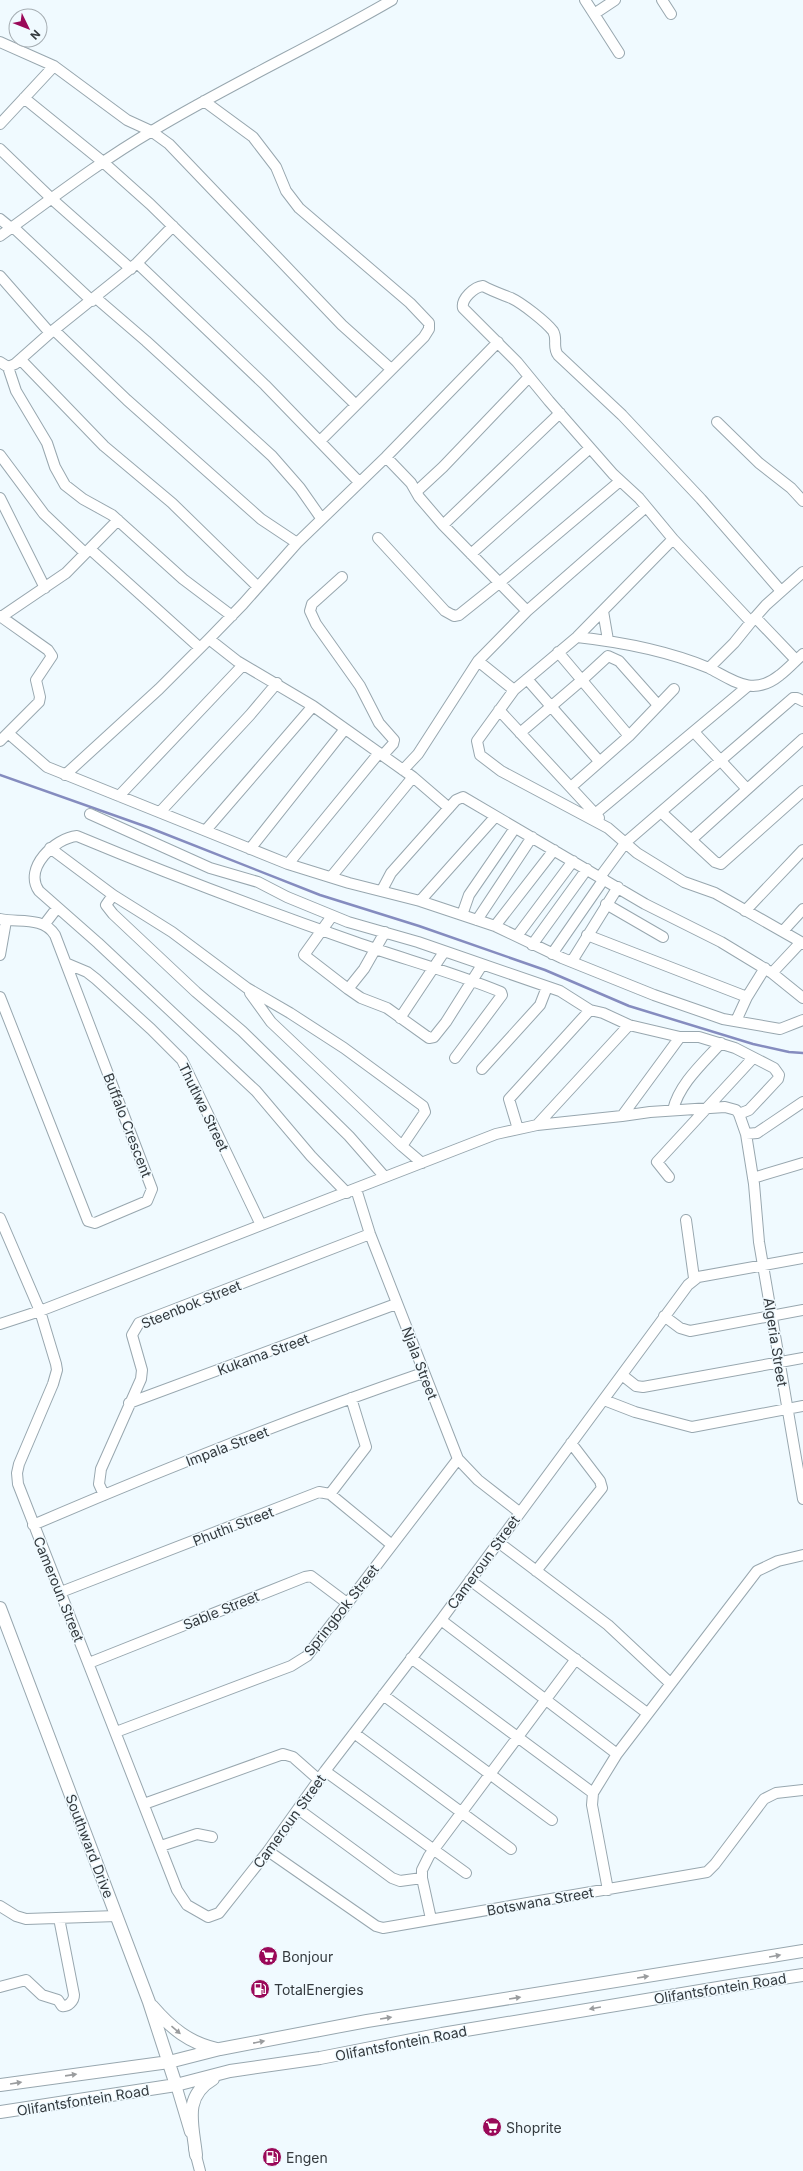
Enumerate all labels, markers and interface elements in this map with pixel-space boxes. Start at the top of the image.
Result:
north arrow [8,8,48,48]
text: N [27,27,43,43]
street label: Thutlwa Street [175,1060,233,1154]
street label: Buffalo Crescent [100,1070,156,1180]
street label: Steenbok Street [139,1276,244,1332]
street label: Algeria Street [761,1296,791,1388]
street label: Njala Street [398,1324,442,1402]
street label: Kukama Street [215,1329,312,1378]
street label: Impala Street [183,1422,271,1470]
street label: Phuthi Street [190,1503,276,1549]
street label: Cameroun Street [443,1511,523,1612]
street label: Cameroun Street [30,1534,88,1644]
street label: Springbok Street [300,1561,382,1659]
street label: Sable Street [181,1587,262,1633]
street label: Cameroun Street [249,1770,329,1871]
street label: Southward Drive [62,1792,118,1900]
street label: Botswana Street [485,1883,595,1919]
supermarket icon: Bonjour [257,1945,279,1967]
place label: Bonjour [282,1948,333,1965]
one-way arrow [769,1953,781,1959]
street label: Olifantsfontein Road [653,1969,787,2007]
one-way arrow [637,1974,649,1980]
fuel station icon: TotalEnergies [249,1978,271,2000]
place label: TotalEnergies [274,1981,364,1998]
one-way arrow [509,1994,521,2000]
one-way arrow [589,2006,601,2012]
one-way arrow [380,2015,393,2021]
street label: Olifantsfontein Road [334,2022,468,2064]
one-way arrow [171,2026,181,2035]
one-way arrow [253,2038,265,2044]
one-way arrow [65,2072,77,2078]
one-way arrow [10,2080,22,2086]
street label: Olifantsfontein Road [16,2081,150,2119]
supermarket icon: Shoprite [481,2116,503,2138]
place label: Shoprite [506,2119,562,2136]
fuel station icon: Engen [261,2146,283,2168]
place label: Engen [286,2149,328,2166]

